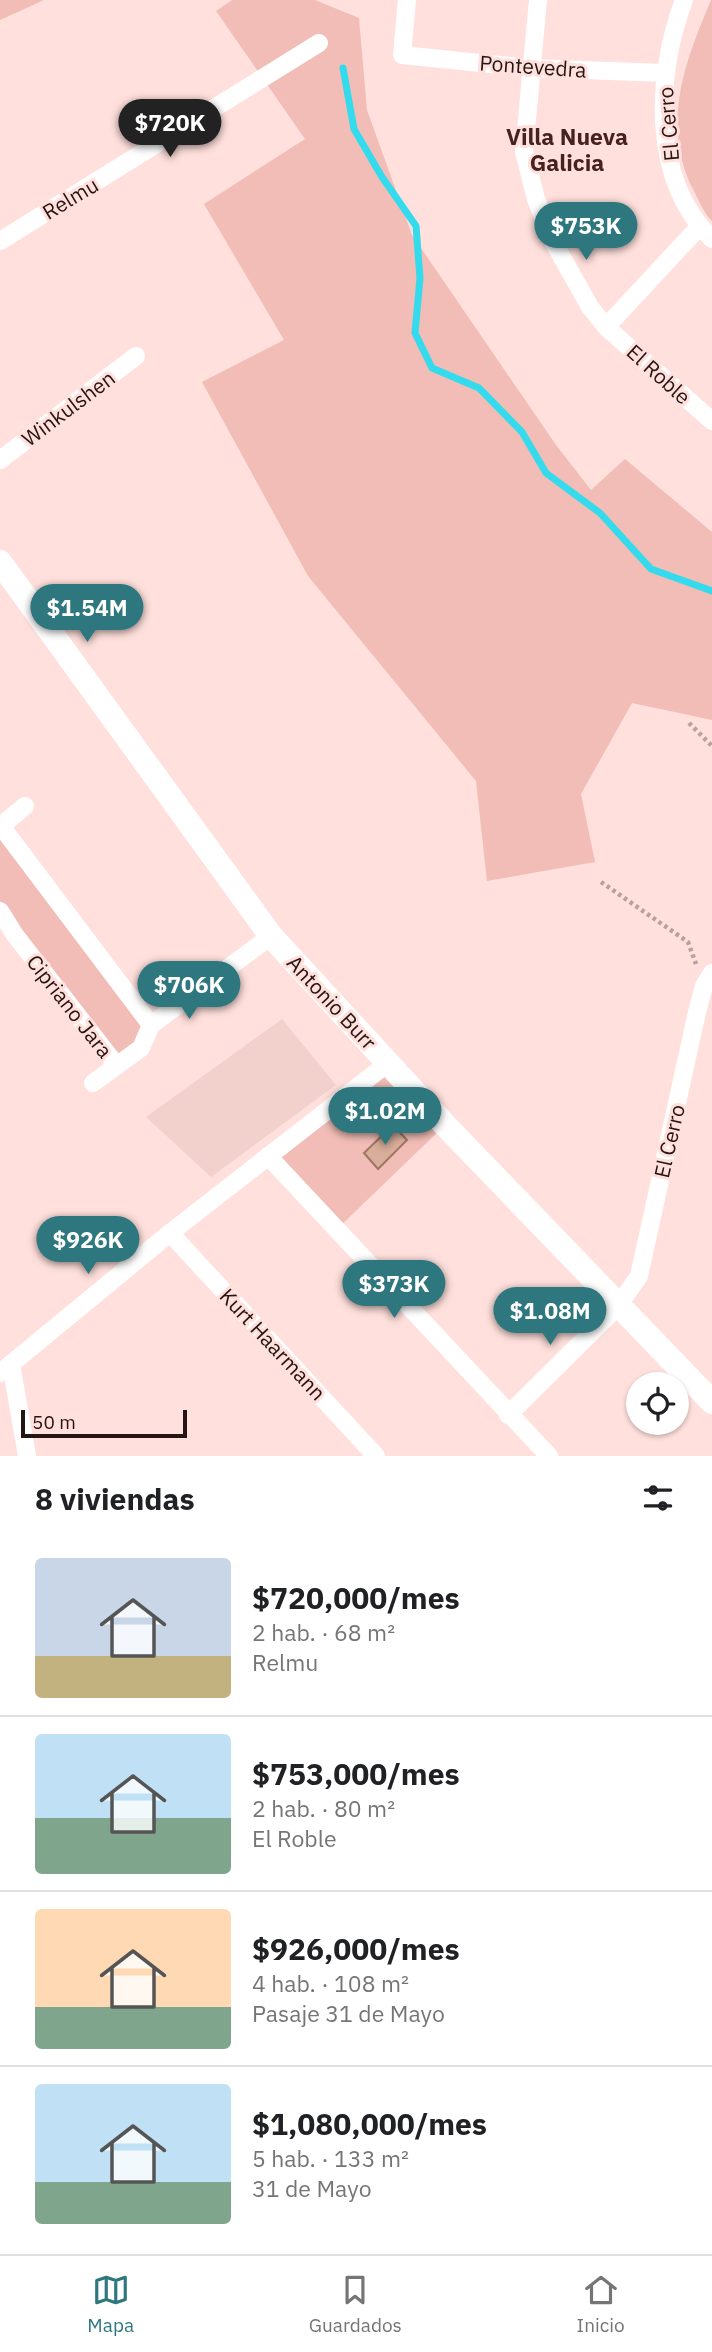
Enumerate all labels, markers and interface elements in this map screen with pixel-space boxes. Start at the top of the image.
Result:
street label: Pontevedra [478,48,588,84]
street label: El Cerro [651,86,685,162]
pin: $720K [121,100,219,159]
text: $720K [134,107,206,137]
district label: Villa Nueva Galicia [506,121,628,177]
street label: Relmu [37,170,103,226]
pin: $753K [537,202,635,262]
text: $753K [550,210,622,240]
street label: El Roble [621,338,697,410]
street label: Winkulshen [16,364,120,452]
pin: $1.54M [30,584,144,644]
text: $1.54M [46,592,128,622]
street label: Cipriano Jara [21,949,119,1063]
street label: Antonio Burr [281,949,383,1055]
pin: $706K [140,962,238,1021]
text: $706K [153,969,225,999]
pin: $1.02M [328,1088,442,1147]
text: $1.02M [344,1095,426,1125]
street label: El Cerro [647,1102,691,1180]
pin: $926K [39,1216,137,1276]
text: $926K [52,1224,124,1254]
pin: $373K [345,1260,443,1320]
text: $373K [358,1268,430,1298]
street label: Kurt Haarmann [214,1282,332,1406]
pin: $1.08M [493,1288,607,1347]
text: $1.08M [509,1295,591,1325]
map controls [626,1372,689,1435]
button: locate [626,1372,689,1435]
scale bar [21,1407,187,1439]
text: 50 m [32,1410,76,1434]
text: 8 viviendas [35,1479,195,1518]
icon: filters [639,1479,677,1517]
text: $720,000/mes [252,1578,460,1617]
icon: home [91,1586,175,1670]
text: 2 hab. · 68 m² [252,1617,395,1647]
text: Relmu [252,1647,318,1677]
text: $753,000/mes [252,1754,460,1793]
icon: home [91,1762,175,1846]
text: 2 hab. · 80 m² [252,1793,395,1823]
text: El Roble [252,1823,337,1853]
text: $926,000/mes [252,1929,460,1968]
icon: home [91,1937,175,2021]
text: 4 hab. · 108 m² [252,1968,409,1998]
text: Pasaje 31 de Mayo [252,1998,445,2028]
text: $1,080,000/mes [252,2104,487,2143]
icon: home [91,2112,175,2196]
text: 5 hab. · 133 m² [252,2143,409,2173]
text: 31 de Mayo [252,2173,372,2203]
tab: Mapa [87,2271,134,2337]
tab: Guardados [309,2271,402,2337]
tab: Inicio [577,2271,625,2337]

